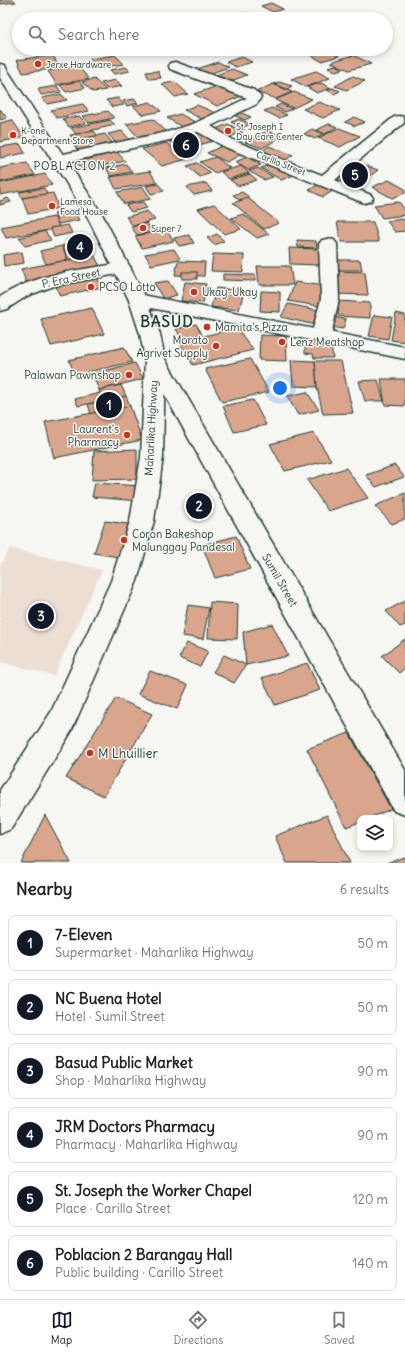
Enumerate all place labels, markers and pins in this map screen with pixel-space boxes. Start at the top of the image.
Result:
marker: Jerxe Hardware [33,59,43,69]
place label: Jerxe Hardware [46,59,111,70]
place label: St. Joseph I Day Care Center [236,121,304,142]
place label: K-one Department Store [21,125,94,146]
marker: St. Joseph I Day Care Center [223,126,233,136]
marker: K-one Department Store [8,130,18,140]
pin: 6 [173,130,199,160]
pin: 5 [342,160,368,190]
place label: Lamesa Food House [60,196,108,217]
marker: Lamesa Food House [47,201,57,211]
marker: Super 7 [138,223,148,233]
place label: Super 7 [151,223,182,234]
pin: 4 [67,232,93,262]
place label: PCSO Lotto [99,280,156,294]
marker: PCSO Lotto [86,282,96,292]
place label: Ukay-Ukay [202,285,258,299]
marker: Ukay-Ukay [189,287,199,297]
place label: Mamita's Pizza [215,320,288,334]
marker: Mamita's Pizza [202,322,212,332]
place label: Morato Agrivet Supply [136,333,208,360]
place label: Lenz Meatshop [290,335,364,349]
marker: Lenz Meatshop [277,337,287,347]
marker: Morato Agrivet Supply [211,341,221,351]
place label: Palawan Pawnshop [24,368,121,382]
marker: Palawan Pawnshop [124,370,134,380]
pin: 1 [96,390,122,420]
place label: Laurent's Pharmacy [68,422,119,449]
marker: Laurent's Pharmacy [122,430,132,440]
pin: 2 [186,491,212,521]
place label: Coron Bakeshop Malunggay Pandesal [132,527,235,554]
marker: Coron Bakeshop Malunggay Pandesal [119,535,129,545]
pin: 3 [28,601,54,631]
place label: M Lhuillier [98,745,158,762]
marker: M Lhuillier [85,748,95,758]

